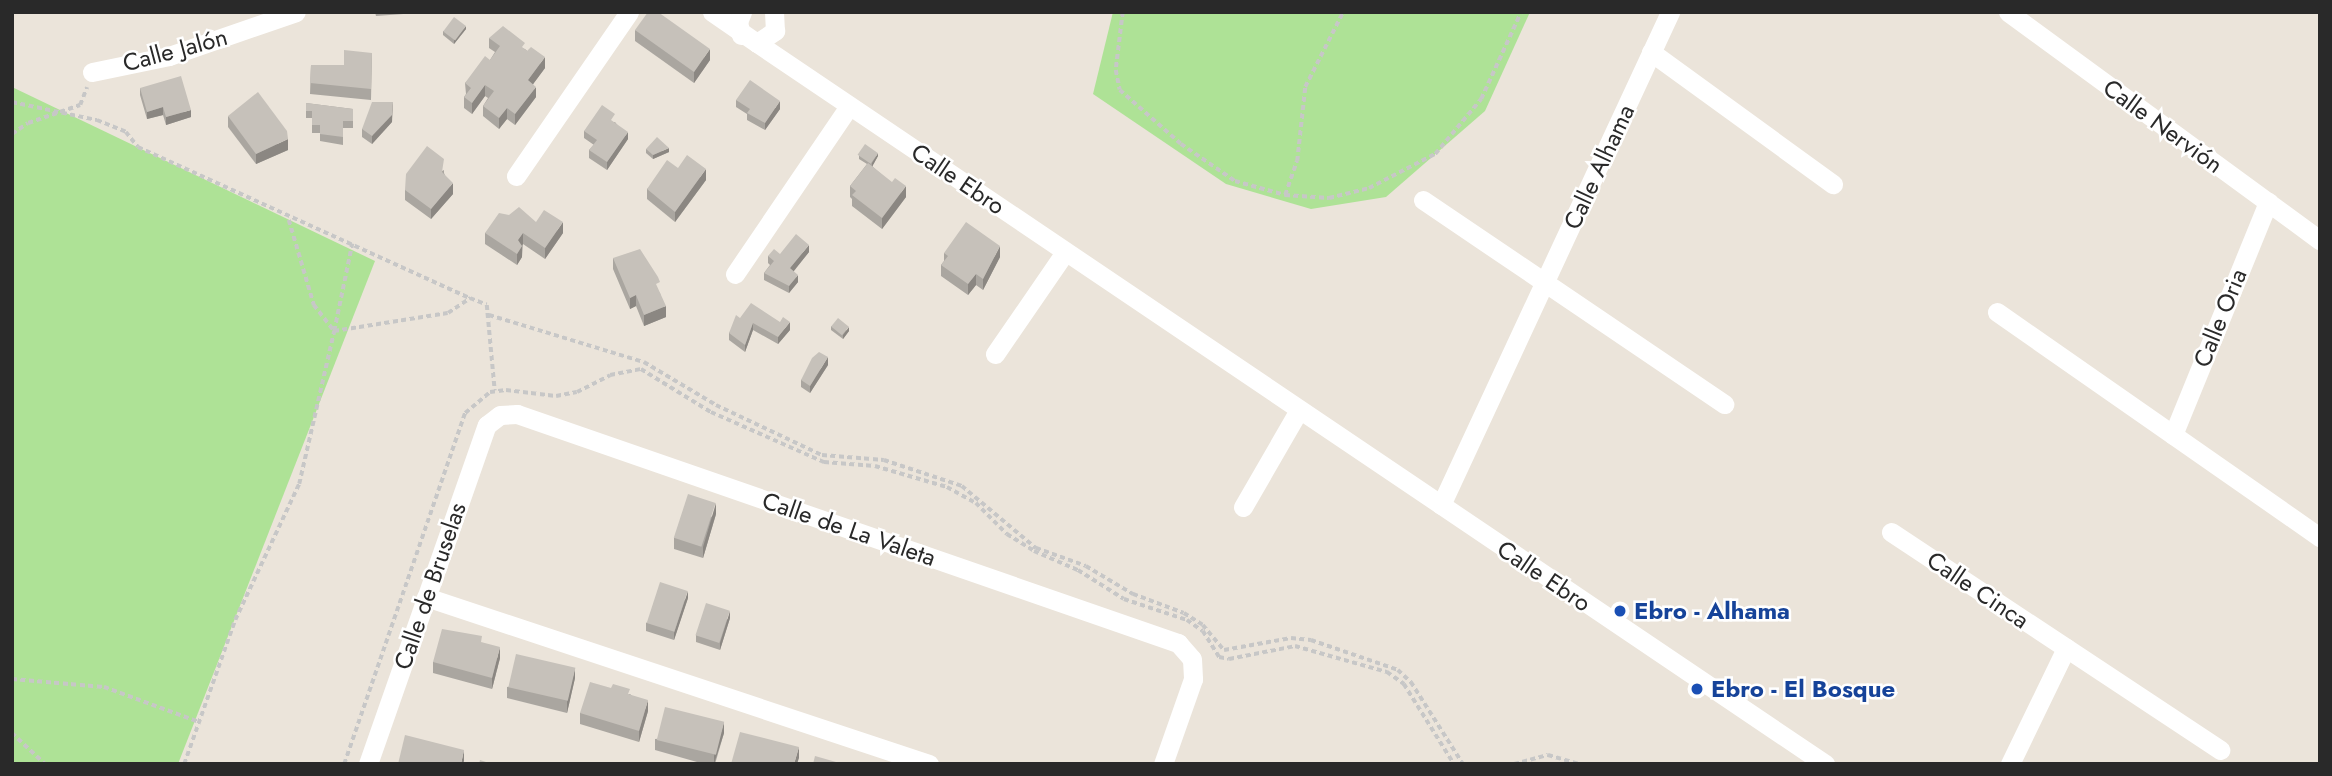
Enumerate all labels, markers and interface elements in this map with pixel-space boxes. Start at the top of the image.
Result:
street label: Calle Jalón [120,22,230,78]
street label: Calle Nervión [2098,73,2228,179]
street label: Calle Alhama [1558,100,1640,234]
street label: Calle Ebro [906,137,1010,221]
street label: Calle Oria [2187,265,2253,371]
street label: Calle de La Valeta [758,486,940,572]
street label: Calle de Bruselas [388,499,472,673]
street label: Calle Ebro [1492,534,1596,618]
street label: Calle Cinca [1921,545,2035,635]
place label: Ebro - Alhama [1634,597,1790,625]
marker: Ebro - Alhama [1612,603,1628,619]
place label: Ebro - El Bosque [1711,675,1895,703]
marker: Ebro - El Bosque [1689,681,1705,697]

